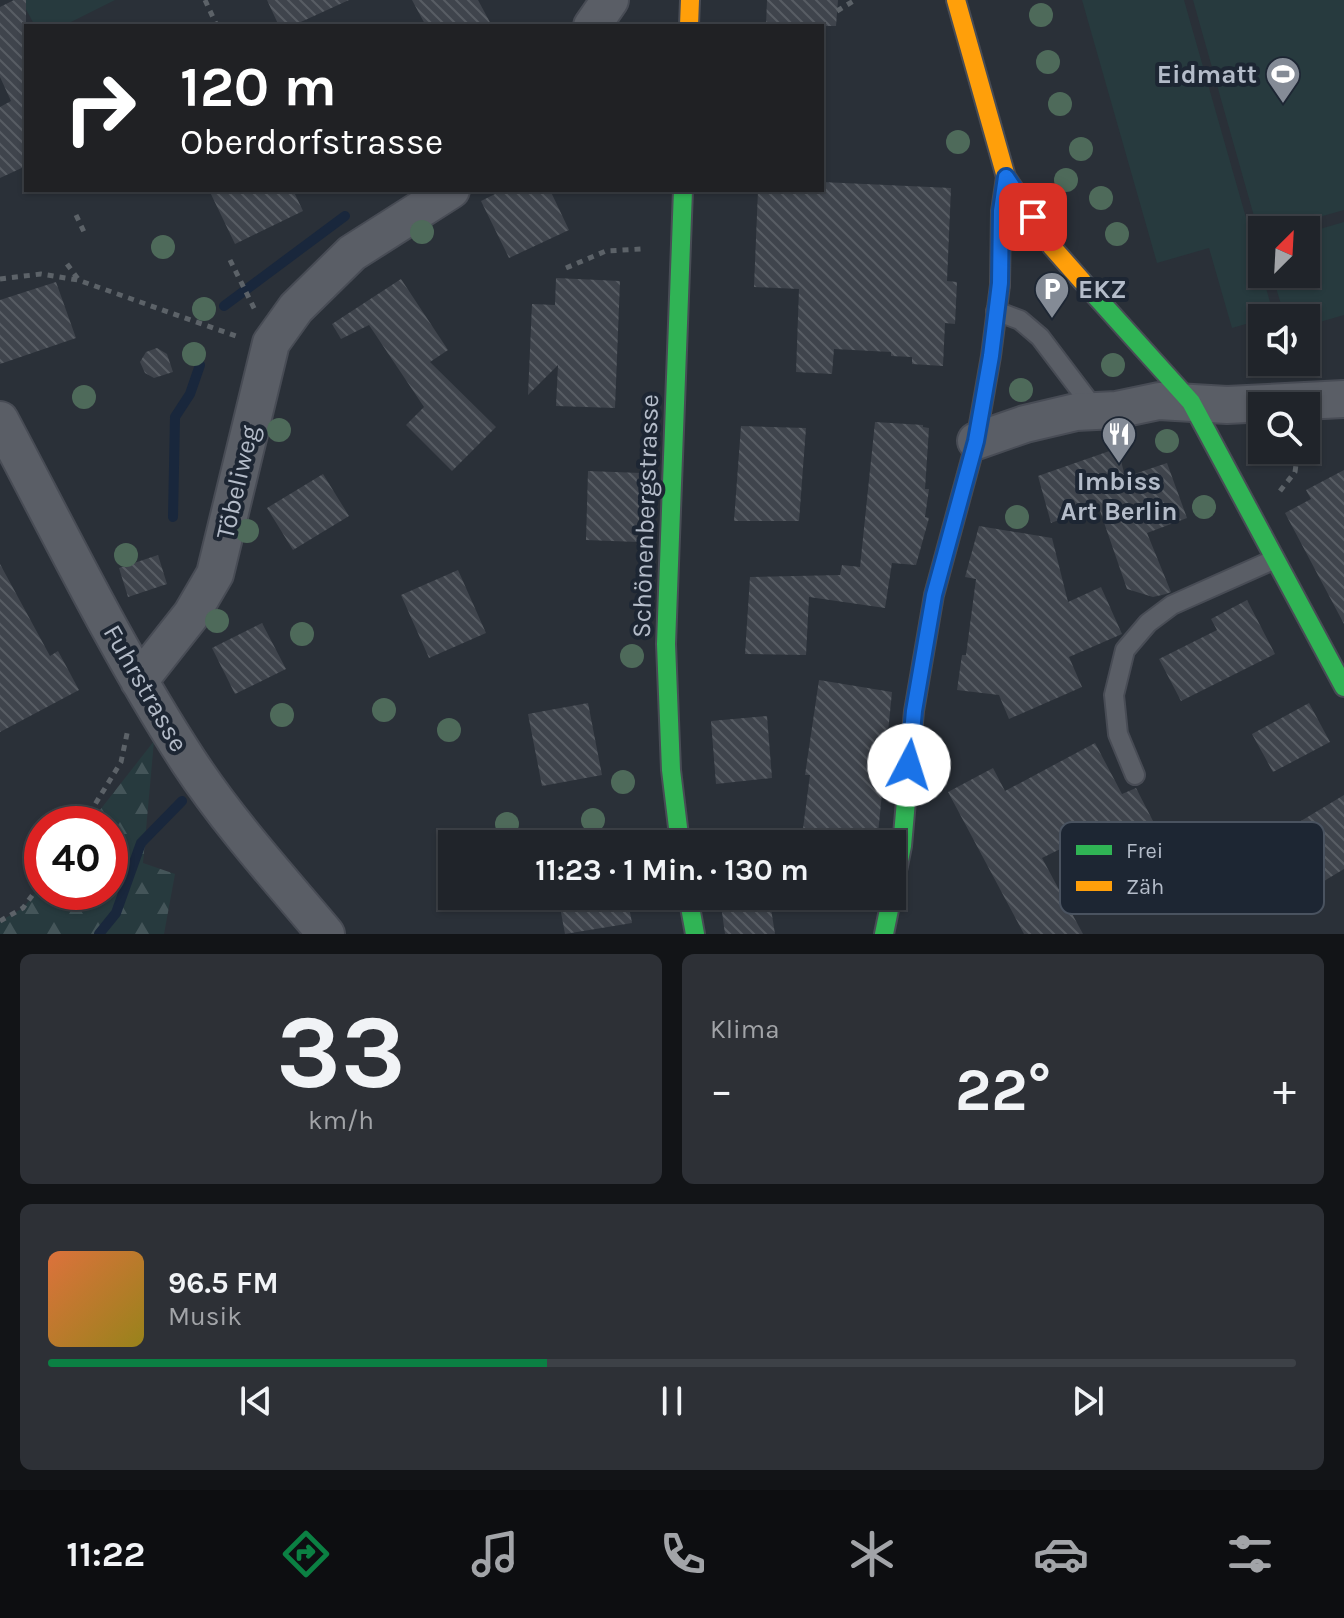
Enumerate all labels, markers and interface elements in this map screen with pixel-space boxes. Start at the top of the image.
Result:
text: 120 m [180,54,337,119]
sports icon: Eidmatt [1264,55,1302,105]
icon: right [48,56,152,160]
place label: Eidmatt [1157,59,1257,90]
text: Oberdorfstrasse [180,121,443,163]
pin [999,183,1067,251]
icon: arrive [1011,195,1055,239]
north arrow [1248,216,1320,288]
map controls [1248,216,1320,464]
parking icon: EKZ [1033,270,1071,320]
place label: EKZ [1078,274,1127,305]
button: sound [1248,304,1320,376]
button: search [1248,392,1320,464]
street label: Schönenbergstrasse [626,394,665,638]
restaurant icon: Imbiss Art Berlin [1100,415,1138,465]
street label: Töbeliweg [209,422,266,542]
place label: Imbiss Art Berlin [1061,466,1177,527]
street label: Fuhrstrasse [97,619,194,757]
position arrow [867,723,951,807]
speed limit sign: 40 [24,806,128,910]
legend [1060,822,1324,914]
text: Frei [1126,838,1163,864]
text: 11:23 · 1 Min. · 130 m [535,852,809,888]
text: Zäh [1126,874,1164,900]
text: 33 [276,992,406,1113]
text: Klima [710,1014,779,1045]
text: 22° [955,1055,1051,1125]
text: − [710,1065,733,1116]
text: + [1273,1065,1296,1116]
text: km/h [308,1105,374,1136]
text: 96.5 FM [168,1265,279,1301]
text: Musik [168,1301,242,1332]
icon: previous [234,1379,278,1423]
icon: pause [650,1379,694,1423]
icon: next [1066,1379,1110,1423]
icon: directions [278,1526,334,1582]
icon: music [467,1526,523,1582]
icon: phone [655,1526,711,1582]
icon: climate [844,1526,900,1582]
icon: car [1033,1526,1089,1582]
icon: filters [1222,1526,1278,1582]
text: 11:22 [66,1533,145,1575]

